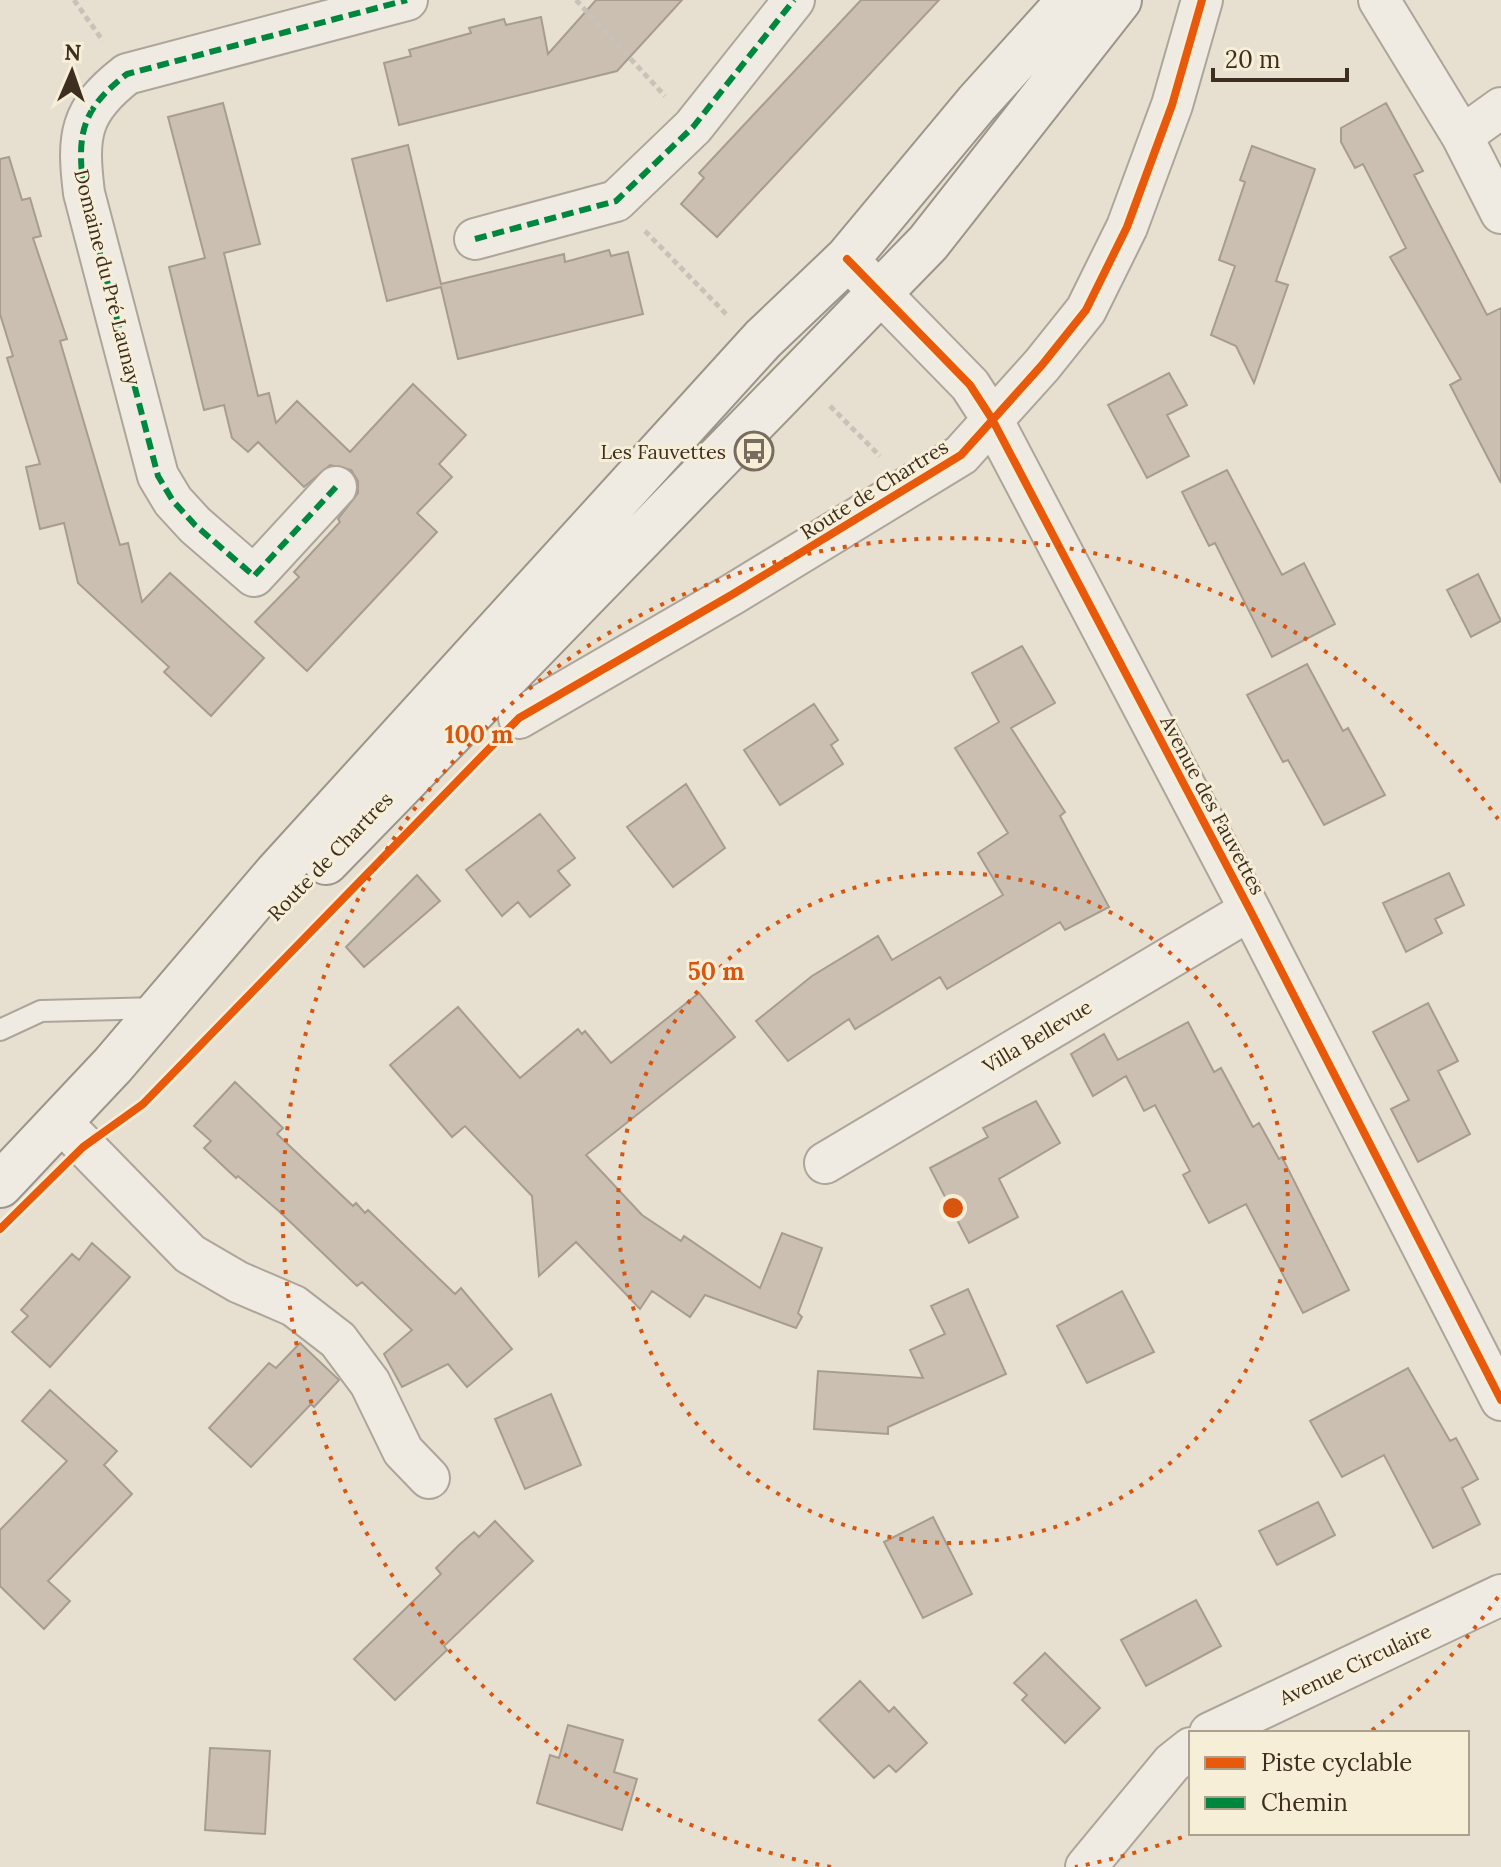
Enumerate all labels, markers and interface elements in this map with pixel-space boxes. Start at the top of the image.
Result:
north arrow [32,32,112,112]
scale bar [1213,32,1347,82]
text: N [64,38,82,66]
text: 20 m [1225,44,1281,75]
street label: Domaine du Pré Launay [69,167,147,388]
bus stop icon: Les Fauvettes [733,430,775,472]
street label: Route de Chartres [796,434,952,544]
place label: Les Fauvettes [600,439,726,464]
street label: Avenue des Fauvettes [1155,710,1271,899]
text: 100 m [445,719,513,750]
street label: Route de Chartres [262,786,398,926]
text: 50 m [688,956,744,987]
street label: Villa Bellevue [977,994,1096,1079]
centre of rings [939,1194,967,1222]
street label: Avenue Circulaire [1274,1618,1435,1711]
legend [1189,1731,1469,1835]
text: Piste cyclable [1261,1747,1412,1778]
text: Chemin [1261,1787,1348,1818]

